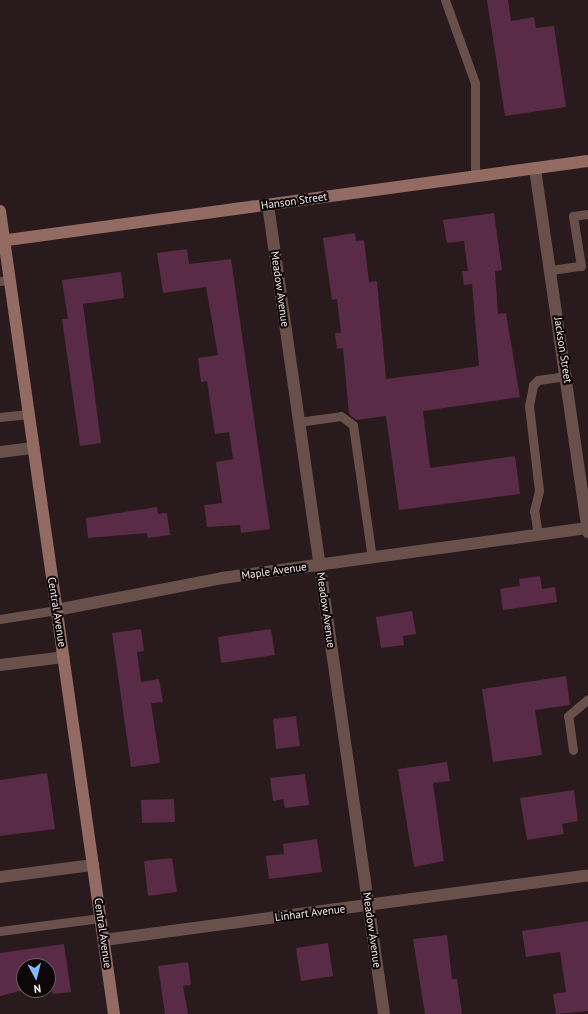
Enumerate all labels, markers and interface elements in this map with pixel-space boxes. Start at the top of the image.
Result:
street label: Hanson Street [260,190,328,212]
street label: Meadow Avenue [268,250,292,328]
street label: Jackson Street [551,316,575,384]
street label: Maple Avenue [240,560,308,582]
street label: Meadow Avenue [314,571,338,649]
street label: Central Avenue [45,576,69,648]
street label: Meadow Avenue [360,891,384,969]
street label: Central Avenue [92,897,114,969]
street label: Linhart Avenue [274,902,346,924]
north arrow [16,958,56,998]
text: N [33,982,42,996]

